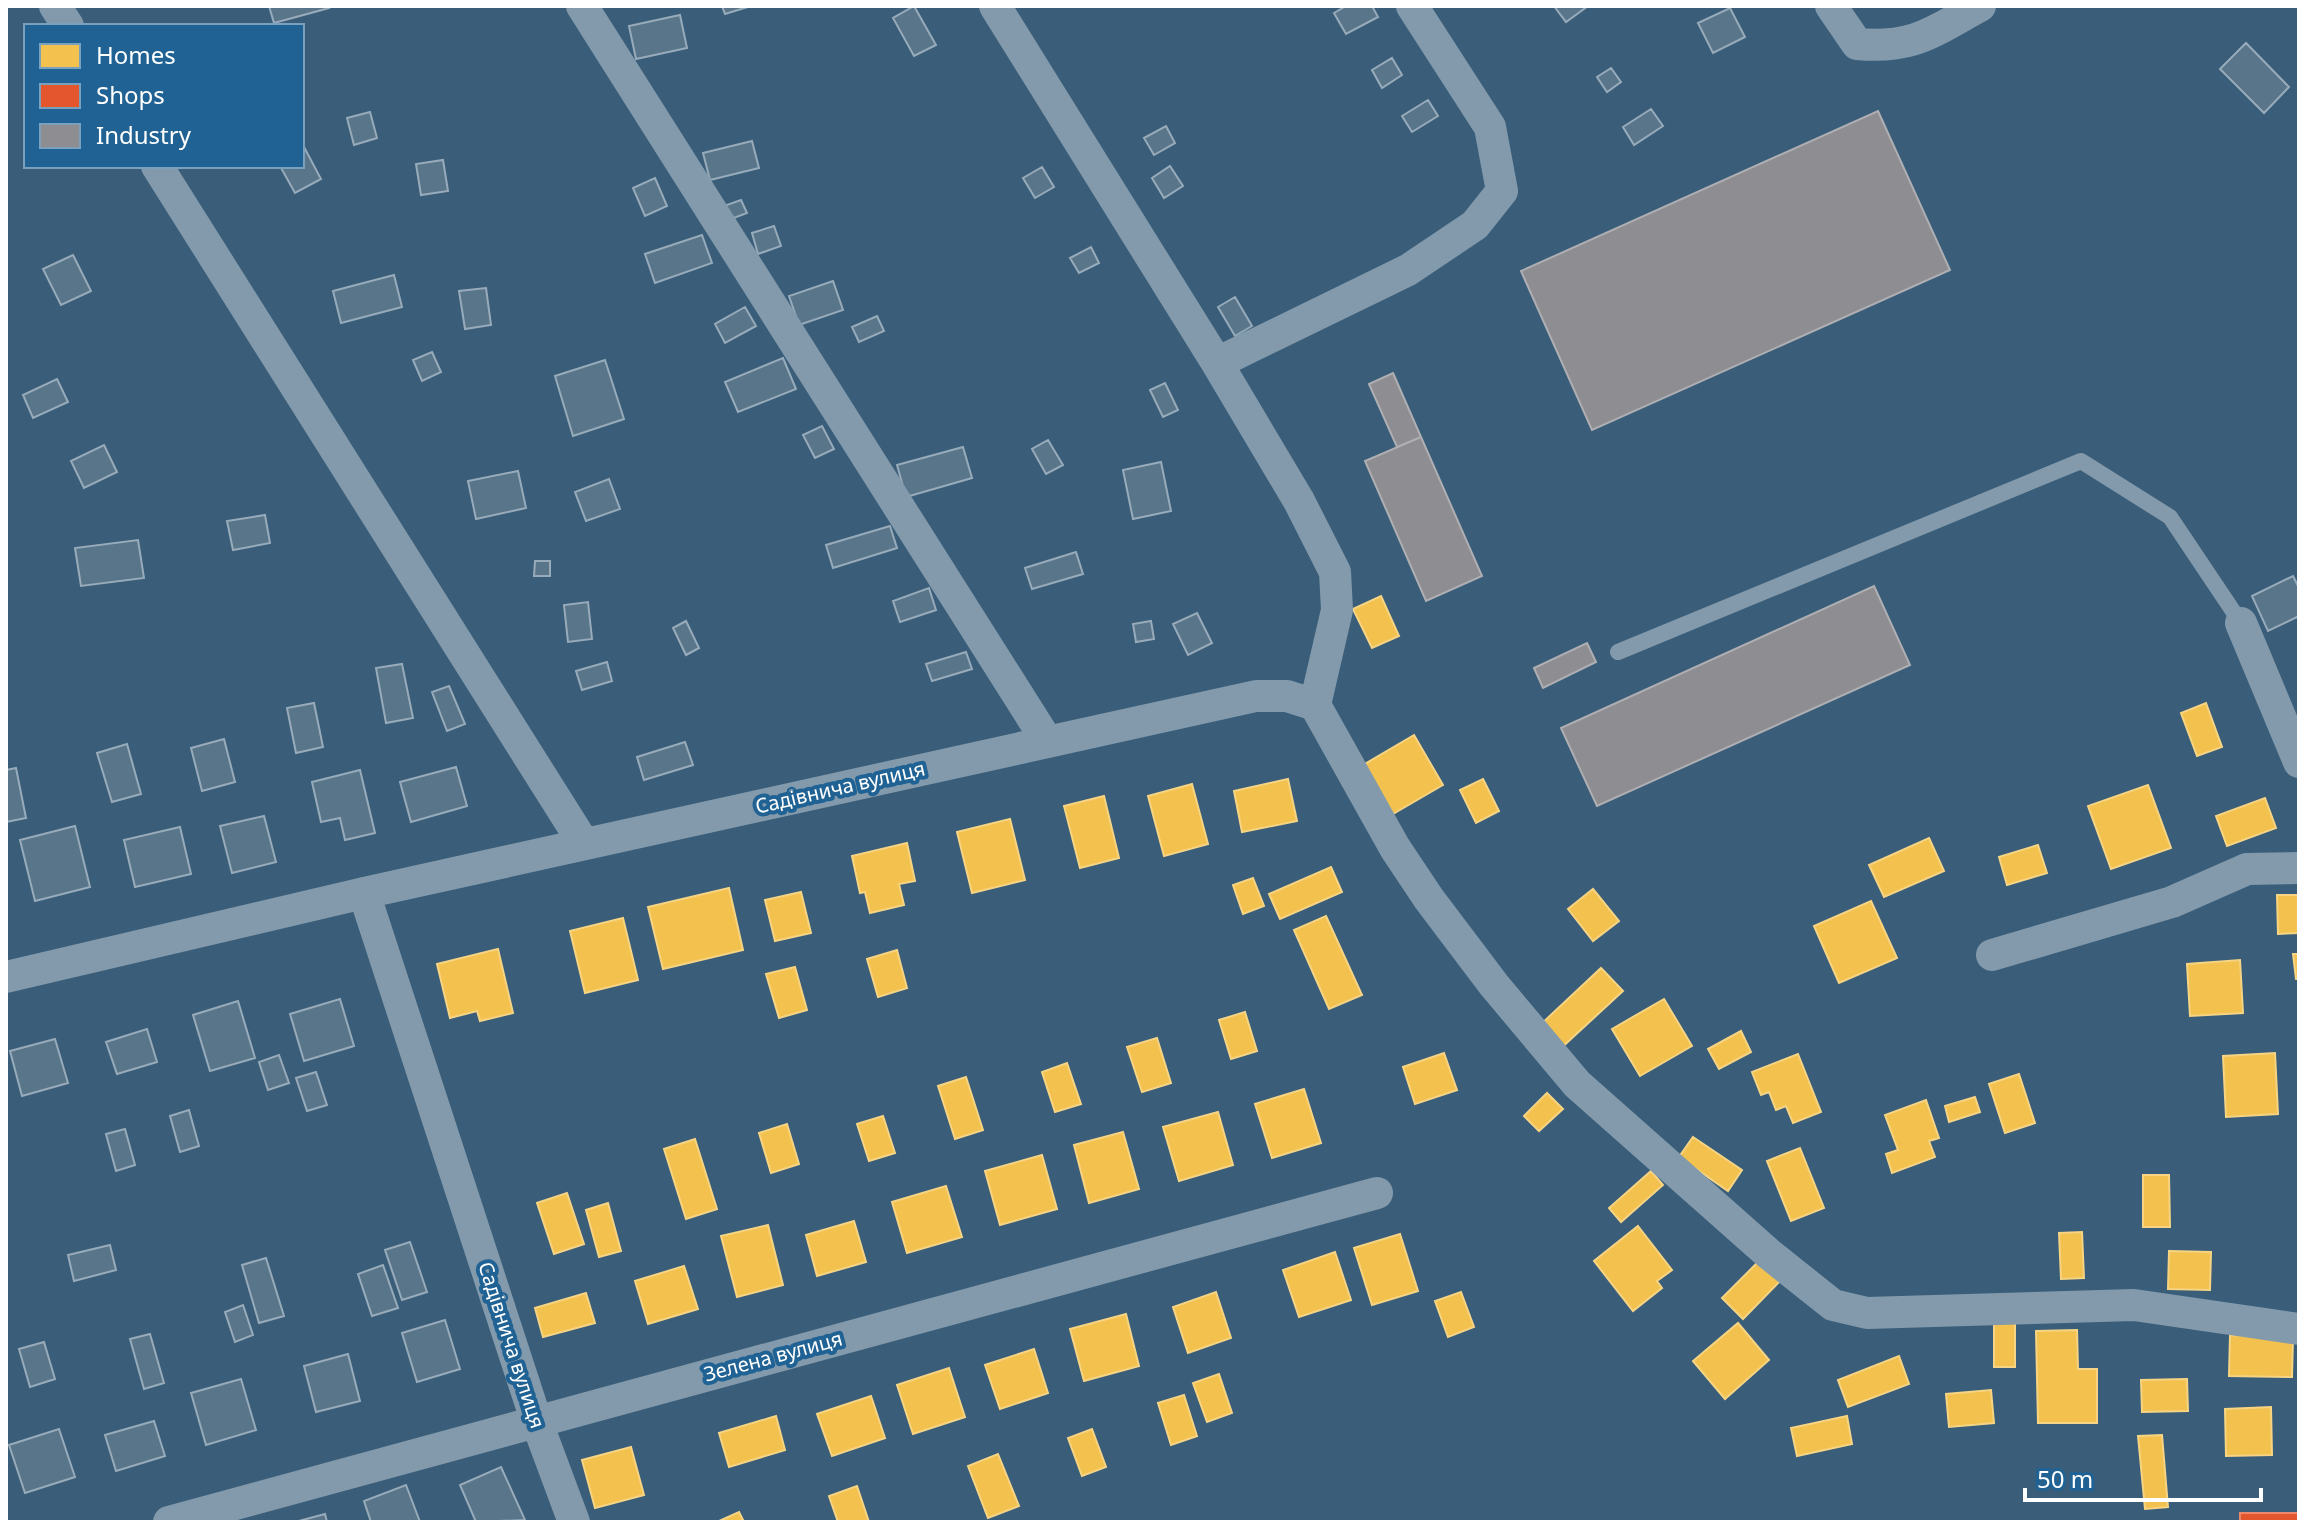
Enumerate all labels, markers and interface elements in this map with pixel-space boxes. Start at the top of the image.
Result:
legend [24,24,304,168]
text: Homes [96,38,176,71]
text: Shops [96,78,165,111]
text: Industry [96,118,192,151]
street label: Садівнича вулиця [752,754,928,820]
street label: Садівнича вулиця [472,1258,552,1432]
street label: Зелена вулиця [701,1325,845,1387]
scale bar [2025,1452,2261,1502]
text: 50 m [2037,1462,2093,1495]

